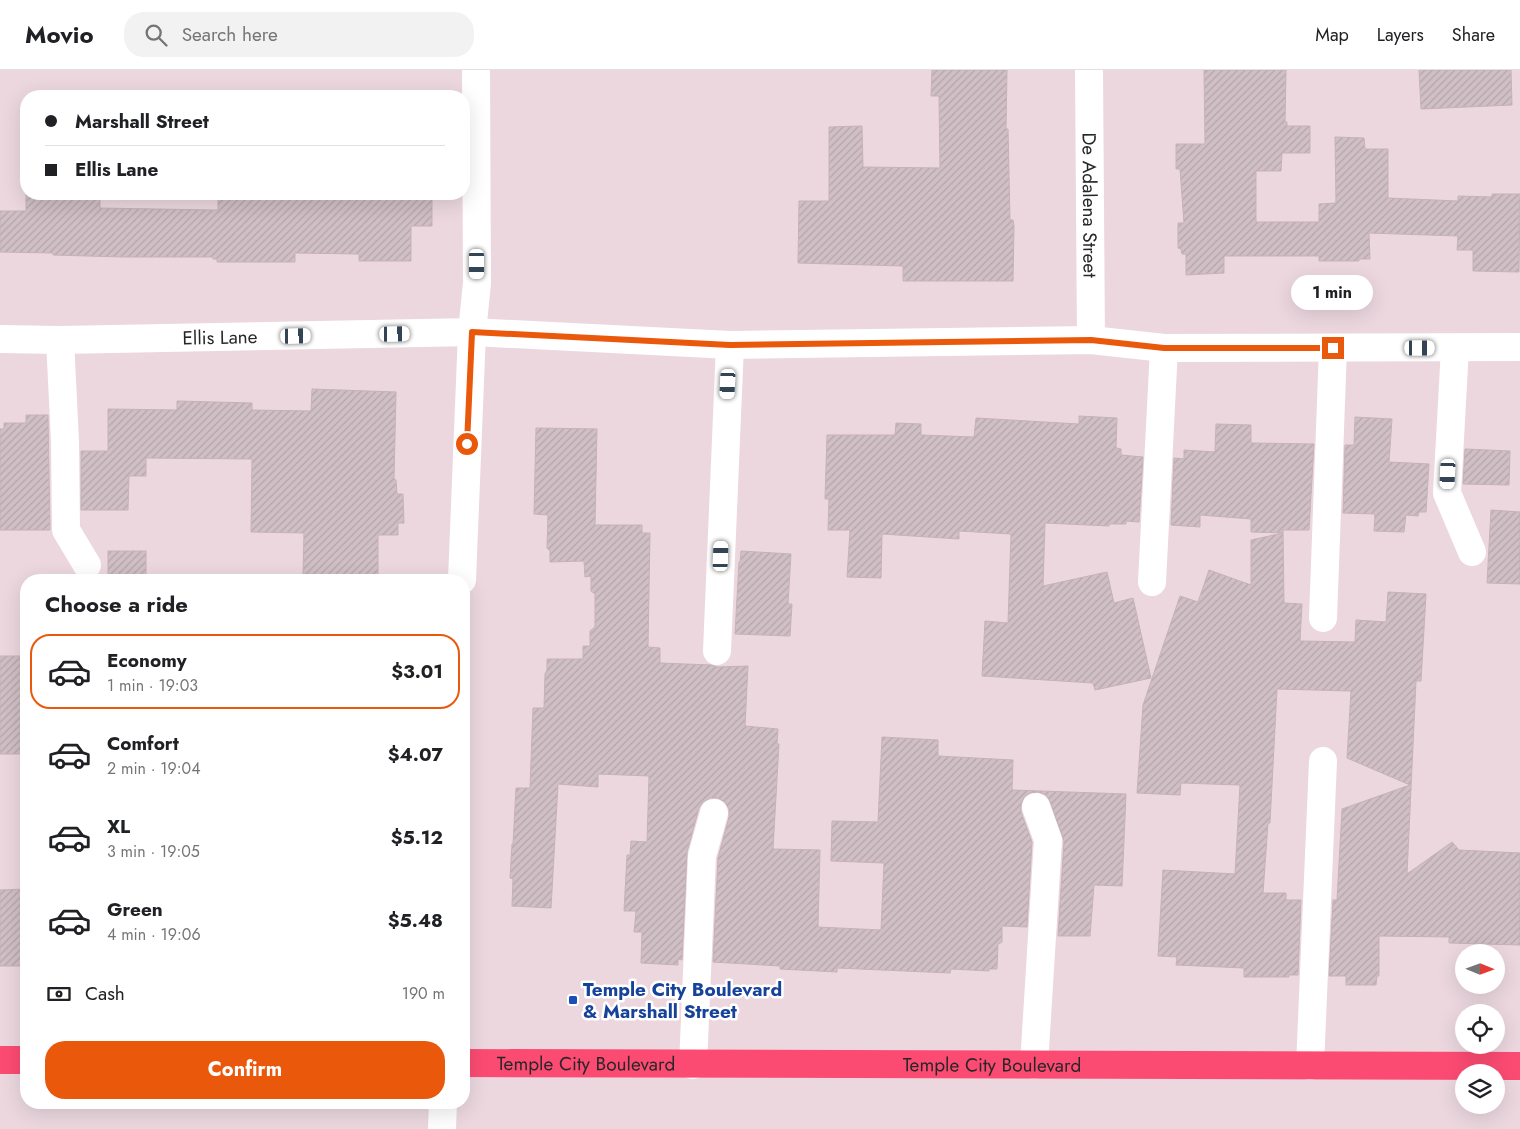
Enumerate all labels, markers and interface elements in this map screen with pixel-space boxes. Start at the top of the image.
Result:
search box [124,12,474,57]
text: Movio [25,17,94,52]
icon: search [142,21,170,49]
text: Search here [182,21,278,48]
text: Map [1315,22,1349,48]
text: Layers [1377,22,1424,48]
text: Share [1452,22,1495,48]
text: Marshall Street [75,108,209,135]
street label: De Adalena Street [1076,132,1104,278]
text: Ellis Lane [75,156,158,183]
car [469,249,484,279]
callout: 1 min [1292,276,1374,310]
text: 1 min [1312,281,1352,304]
street label: Ellis Lane [182,323,258,351]
car [379,326,410,342]
car [280,328,311,344]
route end [1322,337,1344,359]
car [1405,341,1435,356]
car [719,369,736,399]
route start [456,433,478,455]
car [1439,459,1456,489]
car [712,541,729,571]
text: Choose a ride [45,588,188,620]
text: Economy [107,647,187,674]
icon: car [47,649,92,694]
text: $3.01 [391,658,443,685]
text: 1 min · 19:03 [107,674,198,697]
text: Comfort [107,730,179,757]
icon: car [47,732,92,777]
text: $4.07 [388,741,443,768]
text: 2 min · 19:04 [107,757,201,780]
text: XL [107,813,130,840]
icon: car [47,815,92,860]
text: $5.12 [391,824,443,851]
text: 3 min · 19:05 [107,840,200,863]
text: Green [107,896,163,923]
icon: car [47,898,92,943]
text: $5.48 [388,907,443,934]
text: 4 min · 19:06 [107,923,201,946]
north arrow [1455,944,1505,994]
map controls [1455,944,1505,1114]
place label: Temple City Boulevard & Marshall Street [583,976,782,1025]
icon: cash [45,980,73,1008]
text: Cash [85,980,125,1007]
text: 190 m [402,982,445,1005]
marker: Temple City Boulevard & Marshall Street [567,994,579,1006]
button: locate [1455,1004,1505,1054]
button: Confirm [45,1041,445,1099]
street label: Temple City Boulevard [497,1050,675,1077]
street label: Temple City Boulevard [903,1051,1081,1078]
button: layers [1455,1064,1505,1114]

